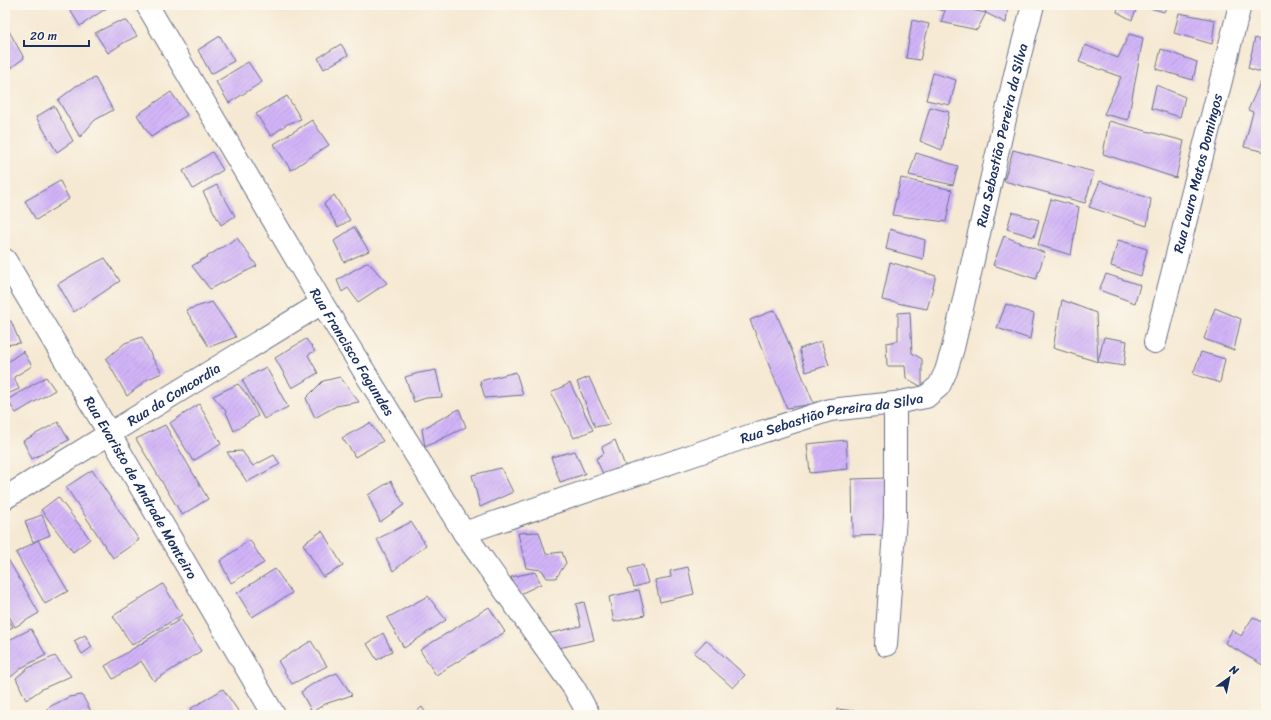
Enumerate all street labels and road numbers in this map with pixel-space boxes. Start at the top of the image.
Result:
street label: Rua Sebastião Pereira da Silva [968,41,1035,229]
street label: Rua Lauro Matos Domingos [1165,90,1230,256]
street label: Rua Francisco Fagundes [303,283,402,421]
street label: Rua da Concordia [122,356,225,433]
street label: Rua Sebastião Pereira da Silva [737,385,925,451]
street label: Rua Evaristo de Andrade Monteiro [77,391,205,584]

